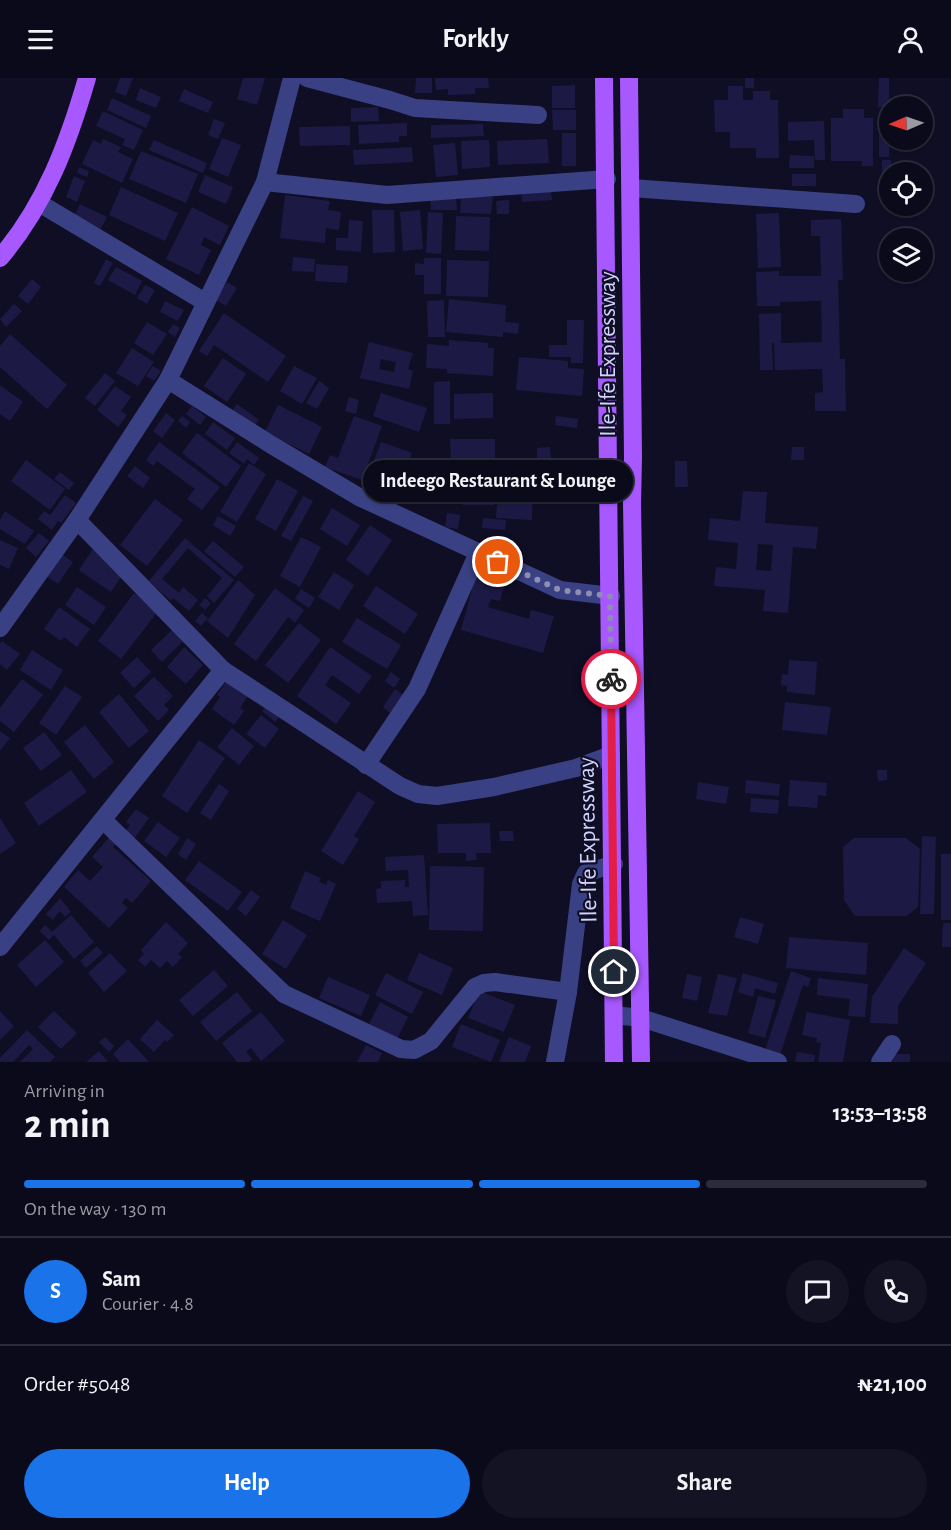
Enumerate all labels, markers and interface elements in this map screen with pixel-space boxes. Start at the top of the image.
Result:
icon: menu [24,23,57,56]
icon: person [894,23,927,56]
text: Forkly [442,25,509,52]
north arrow [879,96,933,150]
map controls [879,96,933,282]
button: locate [879,162,933,216]
button: layers [879,228,933,282]
street label: Ile-Ife Expressway [596,271,620,437]
callout: Indeego Restaurant & Lounge [363,460,633,502]
text: Indeego Restaurant & Lounge [380,471,616,491]
pin [472,536,523,587]
icon: bag [481,545,514,578]
courier [581,649,641,709]
icon: bike [595,663,628,696]
street label: Ile-Ife Expressway [575,757,601,923]
pin [588,946,639,997]
icon: home [597,955,630,988]
text: Arriving in [24,1081,105,1101]
text: 13:53–13:58 [833,1102,927,1124]
text: 2 min [24,1106,111,1145]
text: On the way · 130 m [24,1199,166,1219]
button: chat [786,1260,849,1323]
button: phone [864,1260,927,1323]
text: Sam [102,1268,141,1290]
text: S [50,1280,61,1302]
text: Courier · 4.8 [102,1294,194,1314]
text: Order #5048 [24,1373,131,1395]
text: ₦21,100 [857,1373,927,1395]
button: Help [24,1449,470,1518]
button: Share [482,1449,927,1518]

